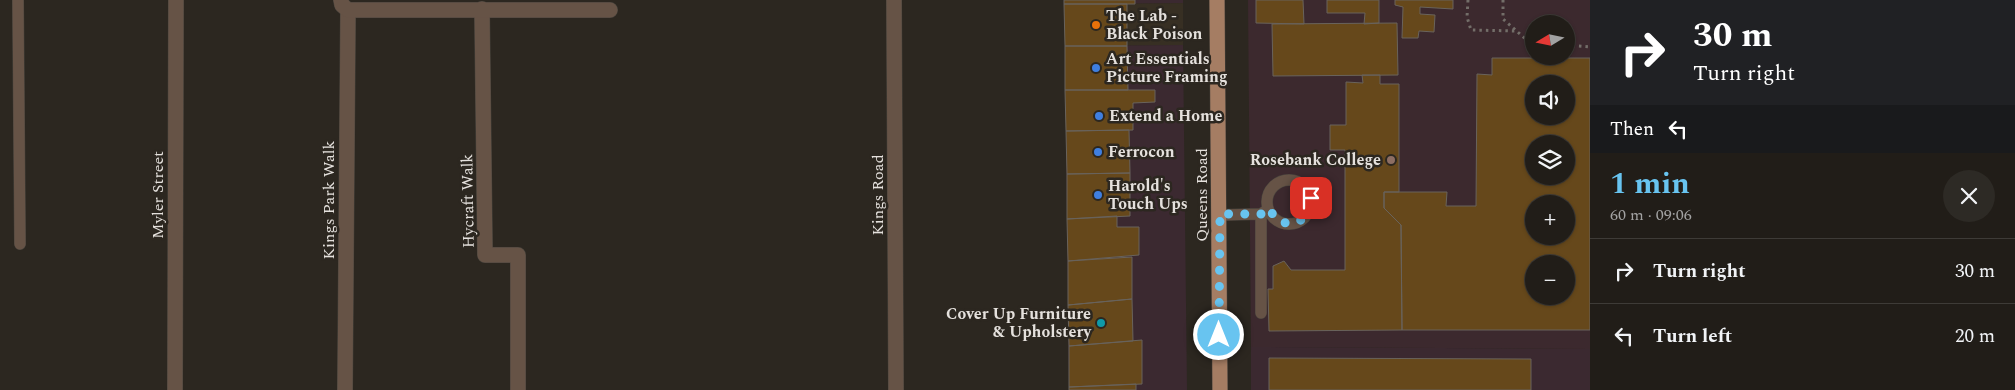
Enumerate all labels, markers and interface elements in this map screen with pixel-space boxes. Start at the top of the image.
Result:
place label: The Lab - Black Poison [1106,4,1203,46]
text: 30 m [1693,9,1773,62]
north arrow [1525,15,1575,65]
map controls [1525,15,1575,305]
marker: The Lab - Black Poison [1090,19,1102,31]
icon: right [1610,20,1675,85]
place label: Art Essentials Picture Framing [1106,47,1228,89]
text: Turn right [1693,57,1795,90]
marker: Art Essentials Picture Framing [1090,62,1102,74]
button: sound [1525,75,1575,125]
place label: Extend a Home [1109,104,1223,128]
marker: Extend a Home [1093,110,1105,122]
text: Then [1610,115,1654,144]
icon: left [1664,115,1692,143]
button: layers [1525,135,1575,185]
place label: Ferrocon [1108,140,1175,164]
street label: Kings Park Walk [317,141,341,259]
marker: Ferrocon [1092,146,1104,158]
street label: Queens Road [1190,148,1214,242]
place label: Rosebank College [1250,148,1381,172]
street label: Myler Street [146,151,170,239]
street label: Hycraft Walk [455,154,481,248]
street label: Kings Road [866,154,890,236]
marker: Rosebank College [1385,154,1397,166]
text: 1 min [1610,161,1690,207]
button: close [1943,170,1995,222]
place label: Harold's Touch Ups [1108,174,1188,216]
pin [1290,177,1332,219]
icon: arrive [1297,184,1325,212]
marker: Harold's Touch Ups [1092,189,1104,201]
button: + [1525,195,1575,245]
text: 60 m · 09:06 [1610,203,1692,227]
button: − [1525,255,1575,305]
icon: right [1610,257,1638,285]
text: Turn right [1653,257,1746,286]
text: 30 m [1955,257,1995,286]
place label: Cover Up Furniture & Upholstery [946,302,1092,344]
position arrow [1192,308,1244,360]
marker: Cover Up Furniture & Upholstery [1095,317,1107,329]
icon: left [1610,322,1638,350]
text: Turn left [1653,322,1732,351]
text: 20 m [1955,322,1995,351]

